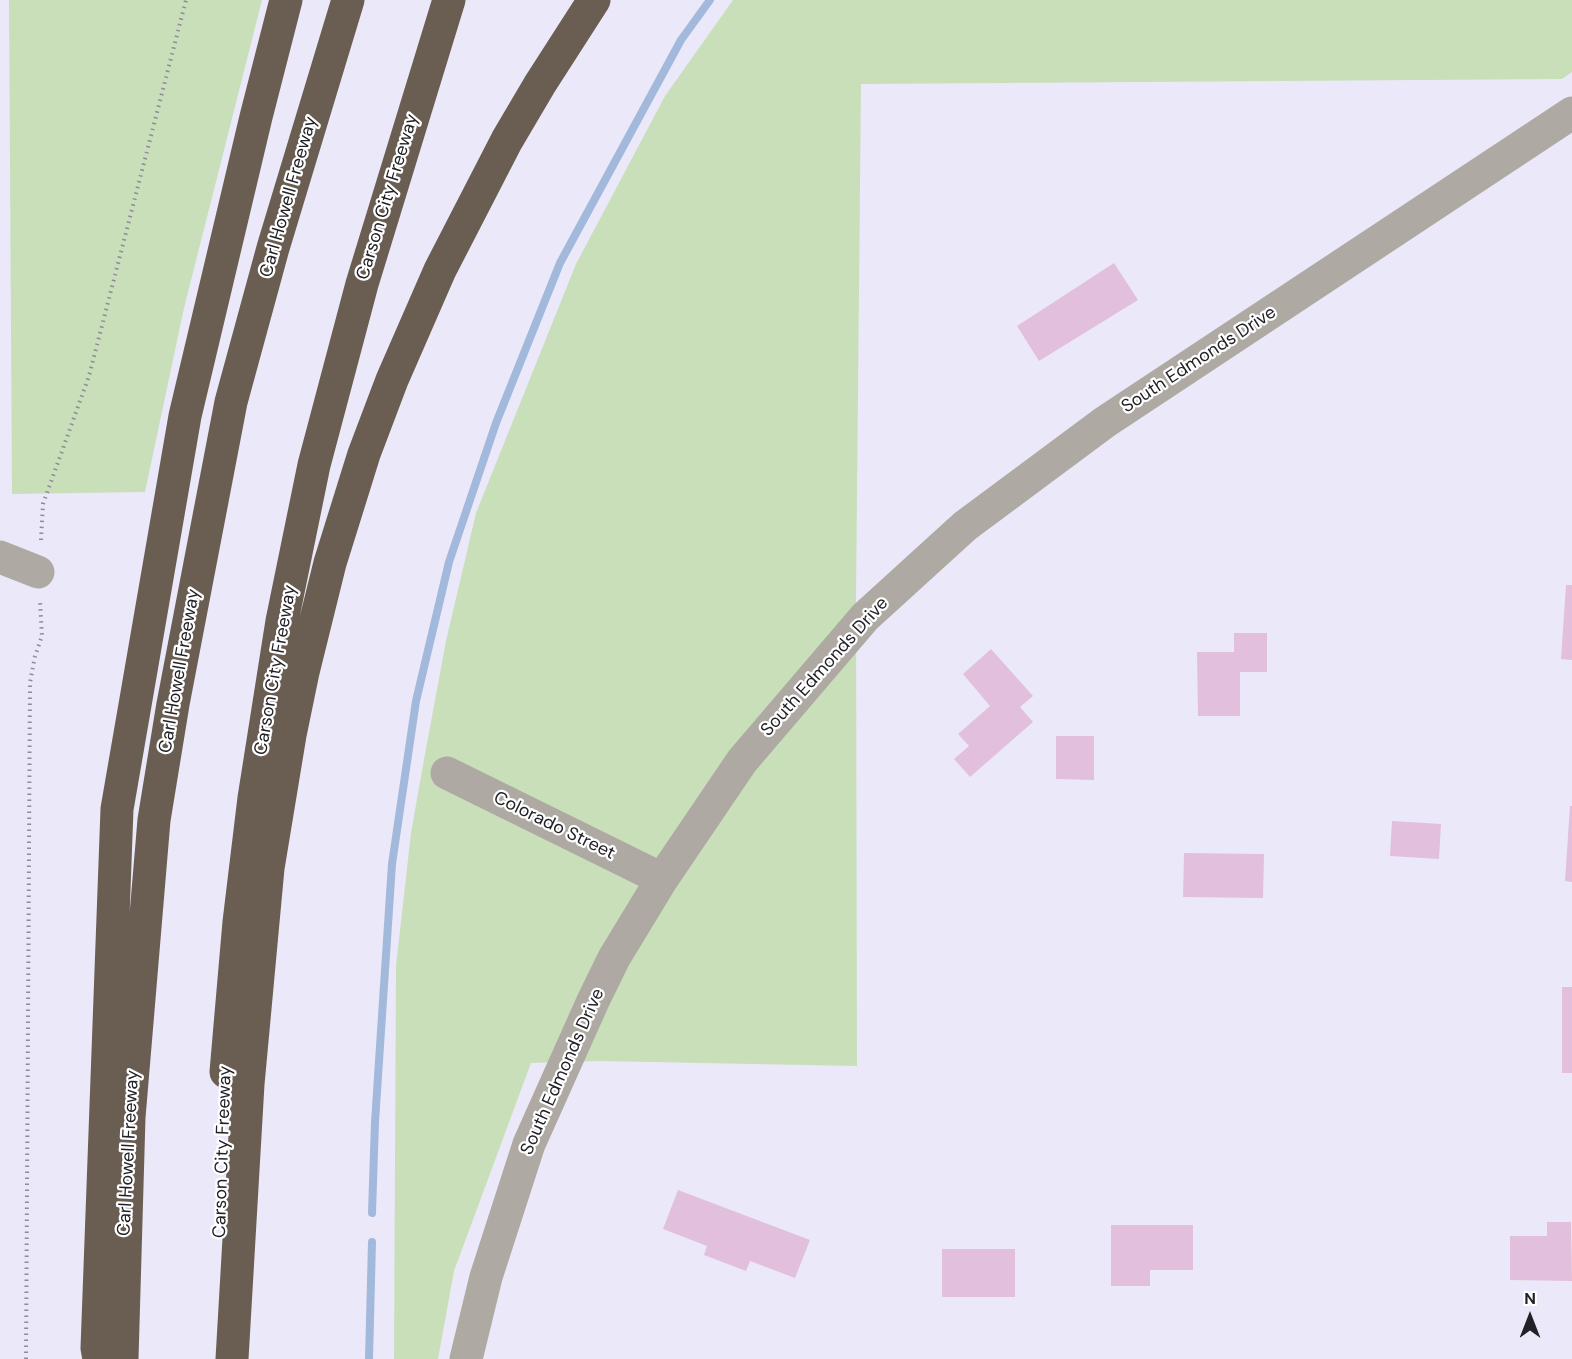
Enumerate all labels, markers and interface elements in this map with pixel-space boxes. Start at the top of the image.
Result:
street label: Carson City Freeway [352,111,424,283]
street label: Carl Howell Freeway [256,114,322,280]
street label: South Edmonds Drive [1118,302,1280,418]
street label: Carson City Freeway [250,583,302,757]
street label: Carl Howell Freeway [155,587,205,755]
street label: South Edmonds Drive [757,593,893,741]
street label: Colorado Street [490,787,618,865]
street label: South Edmonds Drive [517,985,609,1159]
street label: Carson City Freeway [209,1066,237,1238]
street label: Carl Howell Freeway [114,1069,144,1237]
north arrow [1500,1287,1560,1347]
text: N [1524,1288,1536,1309]

